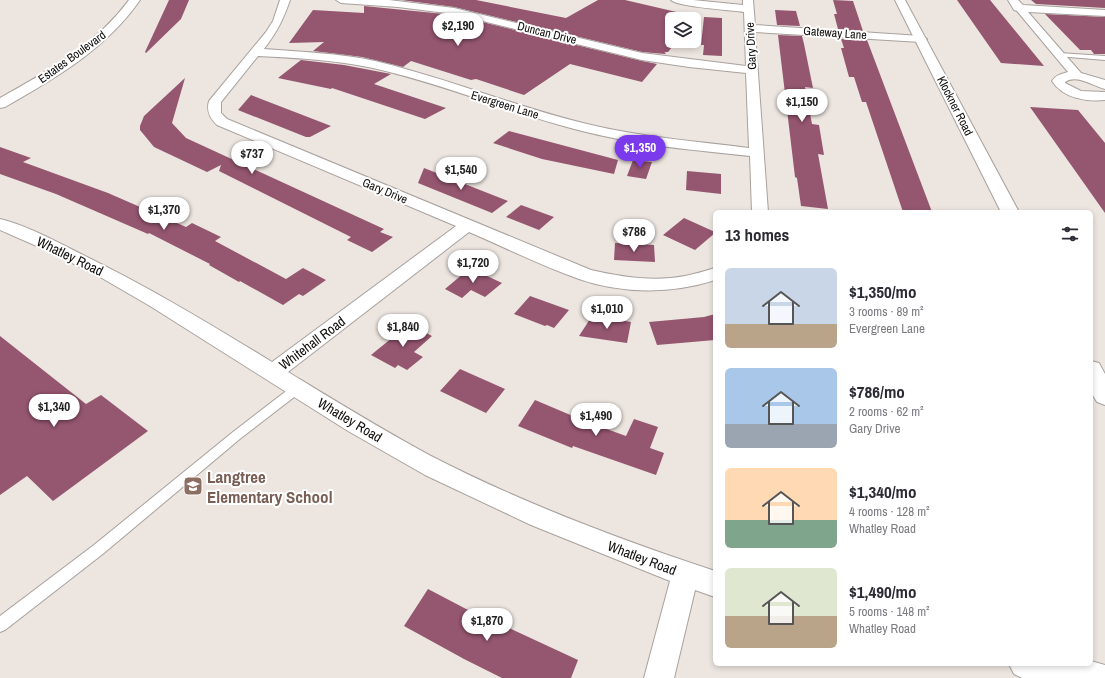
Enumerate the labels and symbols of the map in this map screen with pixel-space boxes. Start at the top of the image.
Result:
pin: $2,190 [425,13,491,47]
street label: Duncan Drive [516,18,578,48]
street label: Gary Drive [742,22,760,70]
street label: Gateway Lane [803,23,867,43]
street label: Estates Boulevard [35,27,109,87]
street label: Klockner Road [933,74,977,138]
street label: Evergreen Lane [469,87,541,123]
pin: $1,150 [769,89,835,123]
pin: $1,350 [607,135,673,169]
pin: $737 [228,141,276,175]
pin: $1,540 [428,157,494,191]
street label: Gary Drive [360,174,410,208]
pin: $1,370 [131,197,197,231]
pin: $786 [610,219,658,253]
street label: Whatley Road [34,232,106,280]
pin: $1,720 [440,250,506,284]
pin: $1,010 [574,296,640,330]
street label: Whitehall Road [275,312,349,374]
pin: $1,840 [370,314,436,348]
pin: $1,340 [21,394,87,428]
street label: Whatley Road [314,394,386,446]
pin: $1,490 [563,403,629,437]
place label: Langtree Elementary School [207,465,333,508]
school or university icon: Langtree Elementary School [182,475,204,497]
street label: Whatley Road [605,537,679,579]
pin: $1,870 [454,608,520,642]

